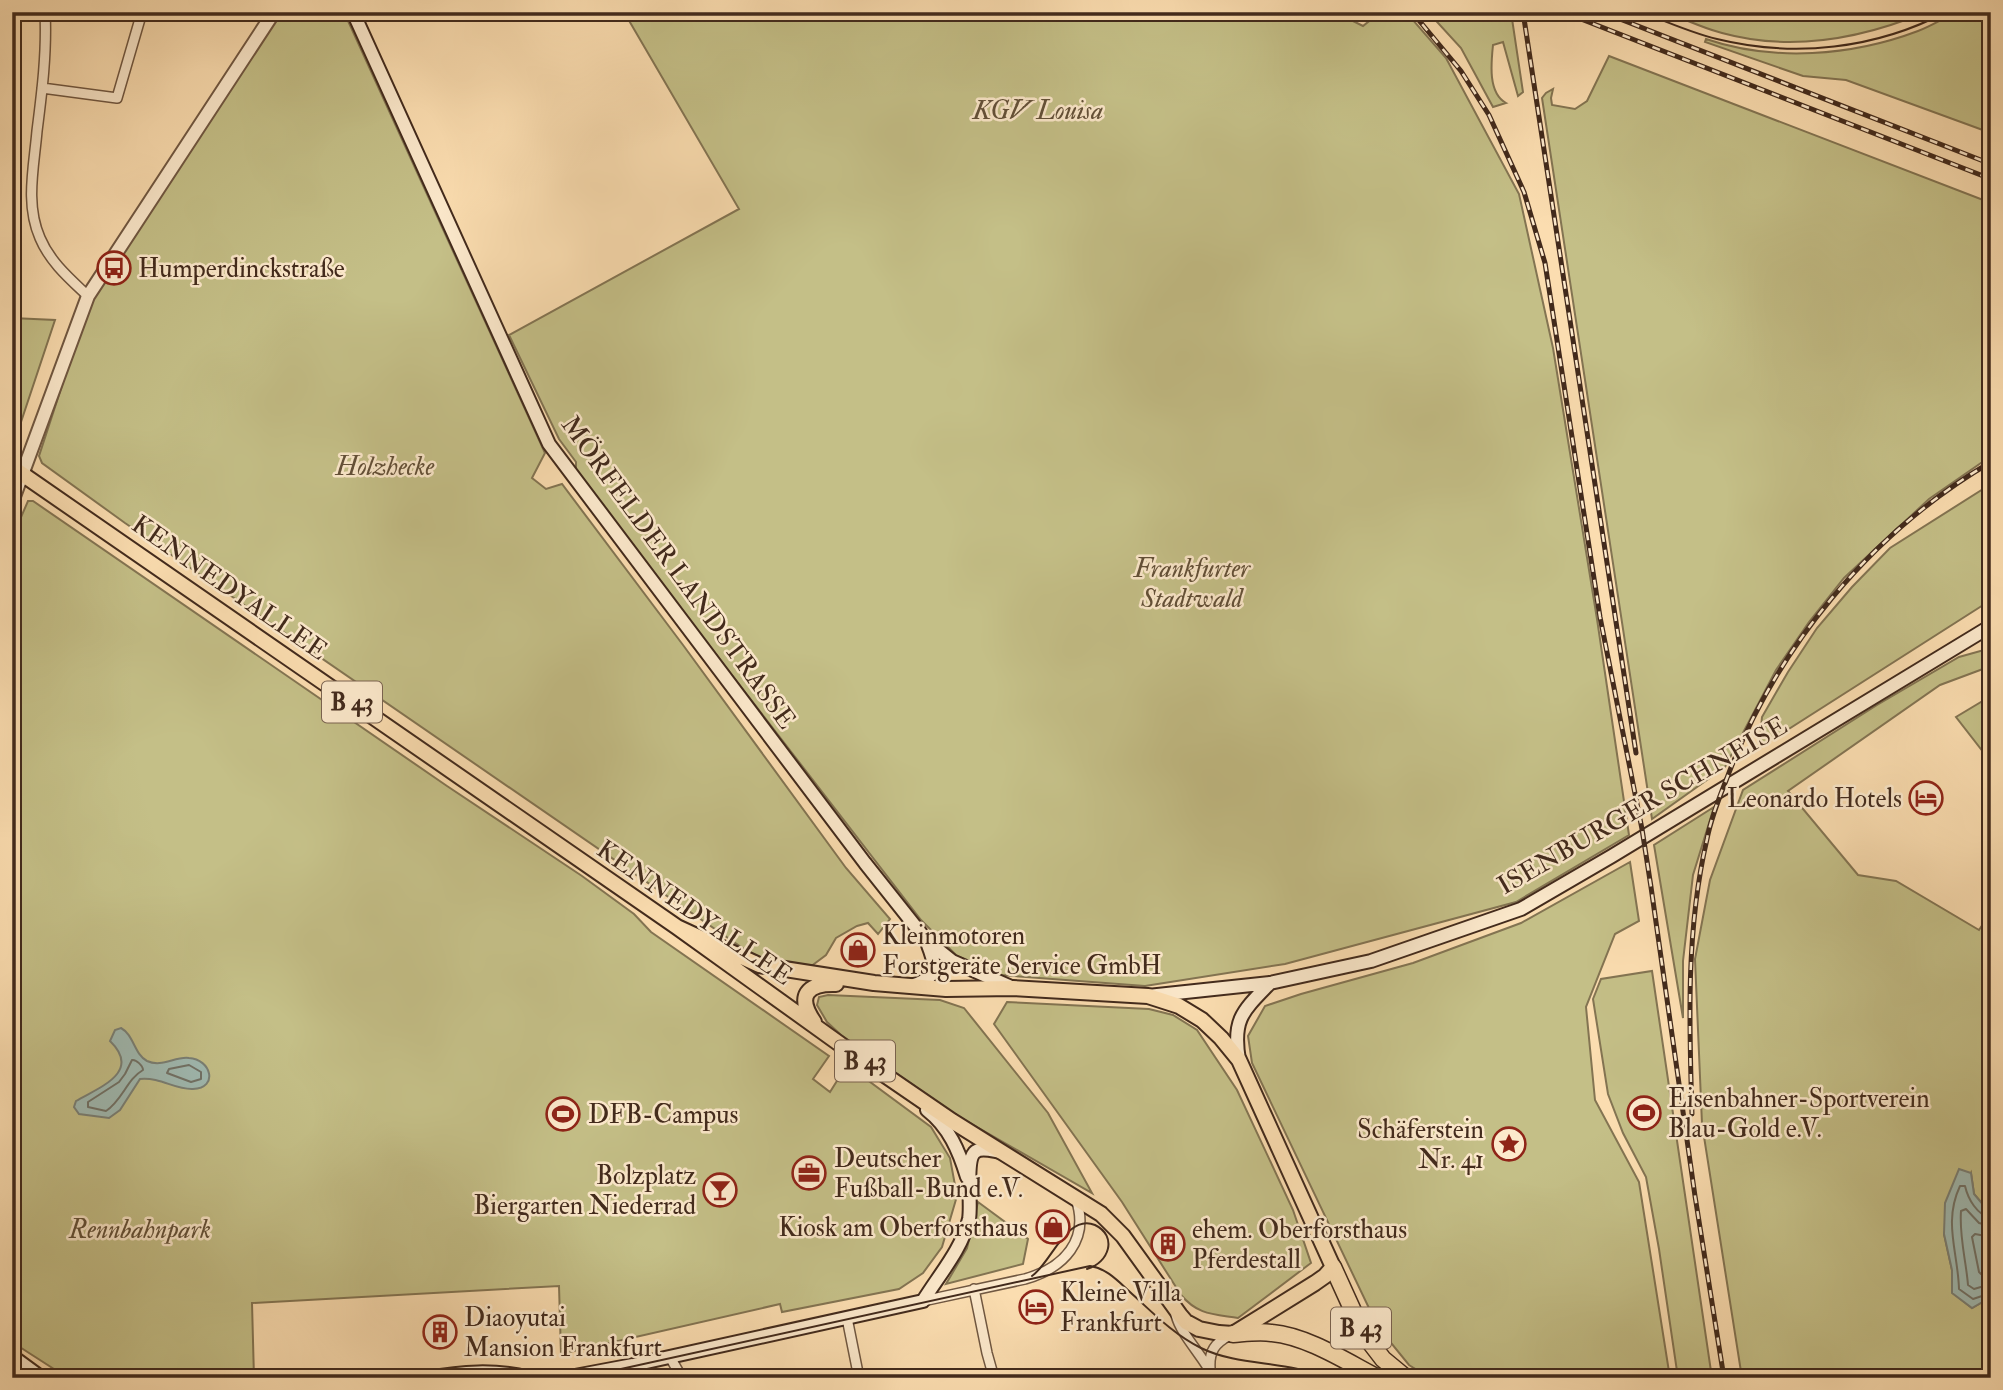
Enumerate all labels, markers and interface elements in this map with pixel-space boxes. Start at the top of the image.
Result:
park label: KGV Louisa [971,95,1103,127]
bus stop icon: Humperdinckstraße [95,249,133,287]
place label: Humperdinckstraße [138,253,345,286]
street label: MÖRFELDER LANDSTRASSE [554,409,803,735]
park label: Holzhecke [335,451,435,483]
street label: KENNEDYALLEE [125,508,333,667]
park label: Frankfurter Stadtwald [1132,553,1251,615]
road number: B 43 [322,682,382,722]
street label: ISENBURGER SCHNEISE [1492,710,1793,902]
hotel icon: Leonardo Hotels [1907,779,1945,817]
place label: Leonardo Hotels [1727,783,1902,815]
street label: KENNEDYALLEE [590,833,798,992]
place label: Kleinmotoren Forstgeräte Service GmbH [882,920,1162,982]
shop icon: Kleinmotoren Forstgeräte Service GmbH [839,931,877,969]
road number: B 43 [835,1041,895,1082]
place label: Eisenbahner-Sportverein Blau-Gold e.V. [1668,1083,1930,1145]
sports icon: Eisenbahner-Sportverein Blau-Gold e.V. [1625,1094,1663,1132]
sports icon: DFB-Campus [544,1095,582,1133]
place label: DFB-Campus [588,1099,739,1132]
place label: Schäferstein Nr. 41 [1357,1114,1484,1176]
place icon: Schäferstein Nr. 41 [1490,1125,1528,1163]
place label: Deutscher Fußball-Bund e.V. [834,1143,1023,1205]
office icon: Deutscher Fußball-Bund e.V. [790,1154,828,1192]
place label: Bolzplatz Biergarten Niederrad [473,1160,696,1222]
bar icon: Bolzplatz Biergarten Niederrad [701,1171,739,1209]
shop icon: Kiosk am Oberforsthaus [1034,1208,1072,1246]
place label: Kiosk am Oberforsthaus [778,1212,1028,1244]
park label: Rennbahnpark [68,1214,211,1246]
place label: ehem. Oberforsthaus Pferdestall [1192,1214,1407,1276]
building icon: ehem. Oberforsthaus Pferdestall [1149,1225,1187,1263]
place label: Kleine Villa Frankfurt [1060,1277,1182,1339]
hotel icon: Kleine Villa Frankfurt [1017,1288,1055,1326]
place label: Diaoyutai Mansion Frankfurt [464,1302,662,1364]
road number: B 43 [1331,1308,1391,1348]
building icon: Diaoyutai Mansion Frankfurt [421,1313,459,1351]

